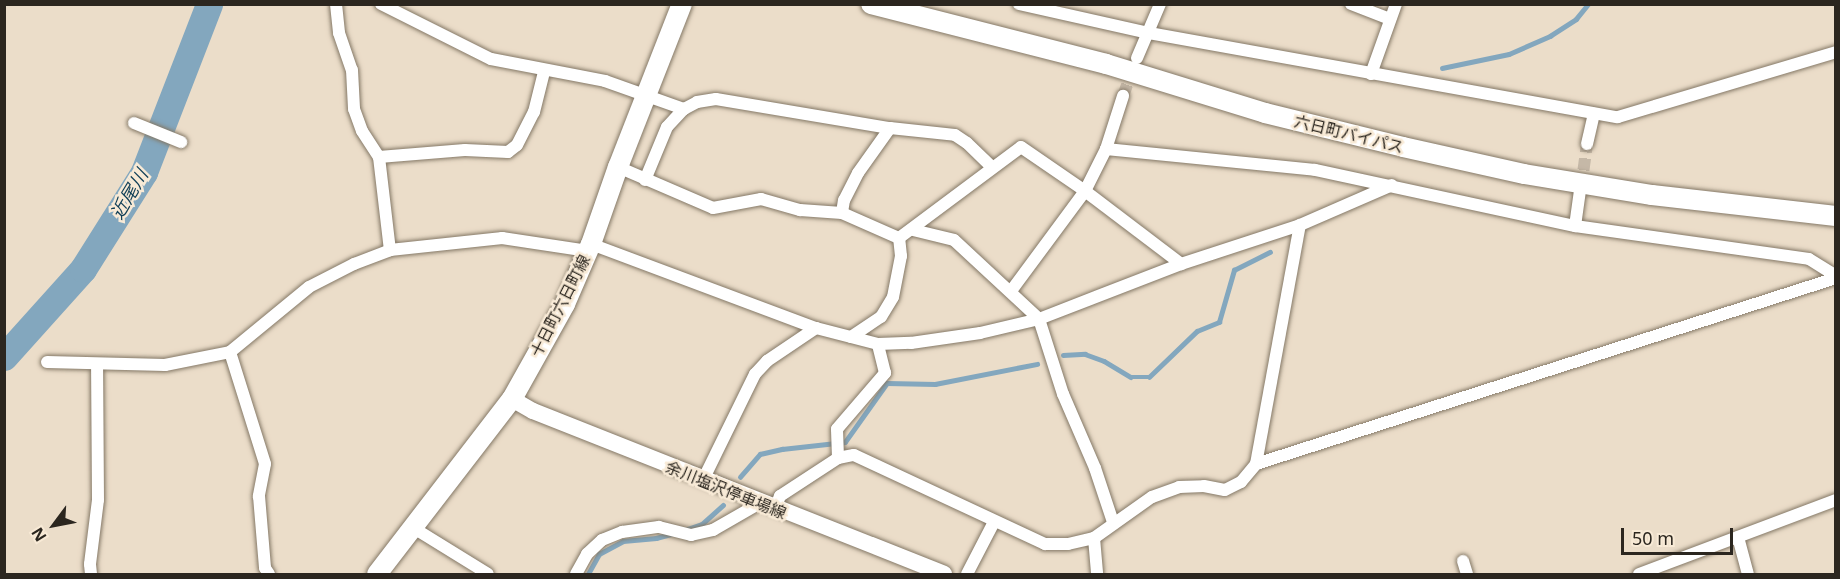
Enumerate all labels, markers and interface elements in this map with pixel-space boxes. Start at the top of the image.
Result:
street label: 六日町バイパス [1292,111,1406,157]
water label: 近尾川 [106,165,152,223]
street label: 十日町六日町線 [526,252,594,360]
street label: 余川塩沢停車場線 [663,457,789,523]
north arrow [24,495,84,555]
scale bar [1624,516,1736,554]
text: N [26,523,52,546]
text: 50 m [1632,526,1674,550]

